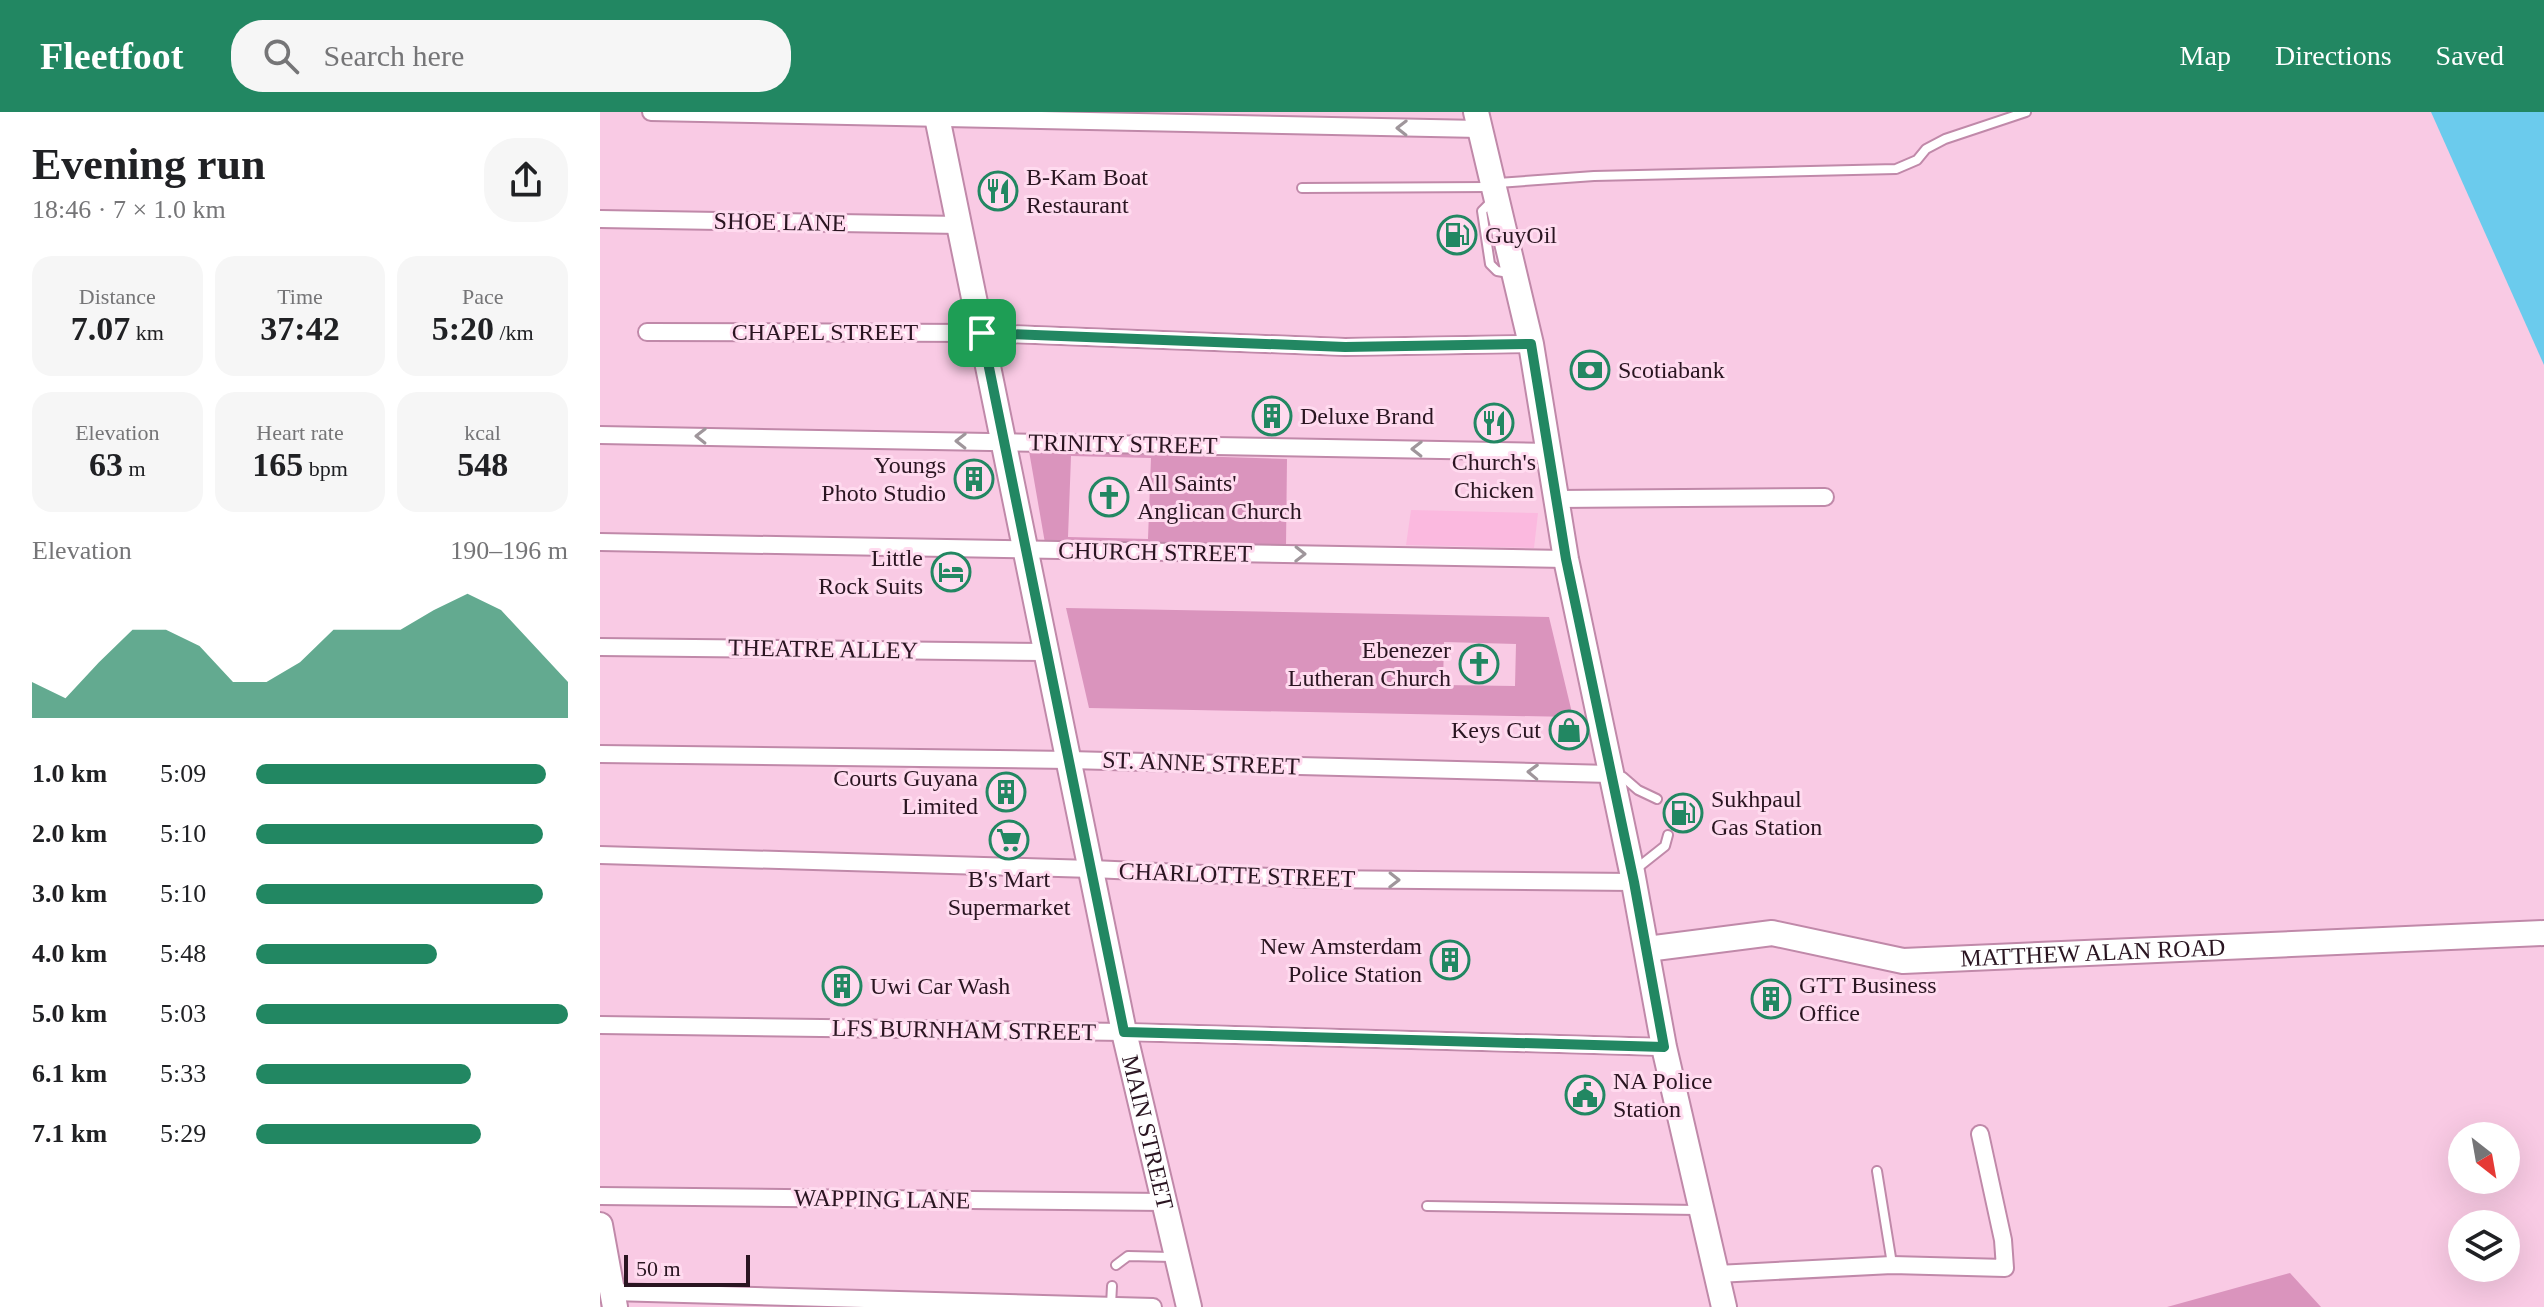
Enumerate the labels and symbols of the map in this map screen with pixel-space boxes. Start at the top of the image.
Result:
one-way arrow [1395,119,1408,137]
place label: B-Kam Boat Restaurant [1026,164,1148,218]
restaurant icon: B-Kam Boat Restaurant [977,170,1019,212]
street label: SHOE LANE [713,208,847,236]
fuel station icon: GuyOil [1436,214,1478,256]
place label: GuyOil [1485,222,1557,248]
pin [948,299,1016,367]
street label: CHAPEL STREET [732,319,919,345]
bank icon: Scotiabank [1569,349,1611,391]
place label: Scotiabank [1618,357,1725,383]
building icon: Deluxe Brand [1251,395,1293,437]
restaurant icon: Church's Chicken [1473,402,1515,444]
place label: Deluxe Brand [1300,403,1434,429]
one-way arrow [694,428,707,445]
street label: TRINITY STREET [1028,429,1218,459]
one-way arrow [954,433,967,450]
one-way arrow [1410,441,1423,458]
place label: Church's Chicken [1452,449,1536,503]
place label: Youngs Photo Studio [821,452,946,506]
building icon: Youngs Photo Studio [953,458,995,500]
place label: All Saints' Anglican Church [1137,470,1302,524]
church icon: All Saints' Anglican Church [1088,476,1130,518]
street label: CHURCH STREET [1058,537,1253,567]
place label: Little Rock Suits [818,545,923,599]
one-way arrow [1294,546,1307,563]
hotel icon: Little Rock Suits [930,551,972,593]
street label: THEATRE ALLEY [728,634,918,664]
place label: Ebenezer Lutheran Church [1288,637,1451,691]
church icon: Ebenezer Lutheran Church [1458,643,1500,685]
shop icon: Keys Cut [1548,709,1590,751]
place label: Keys Cut [1451,717,1541,743]
street label: ST. ANNE STREET [1102,747,1301,779]
one-way arrow [1526,763,1538,781]
place label: Courts Guyana Limited [833,765,978,819]
building icon: Courts Guyana Limited [985,771,1027,813]
place label: Sukhpaul Gas Station [1711,786,1822,840]
fuel station icon: Sukhpaul Gas Station [1662,792,1704,834]
supermarket icon: B's Mart Supermarket [988,819,1030,861]
street label: CHARLOTTE STREET [1118,858,1356,892]
place label: B's Mart Supermarket [948,866,1071,920]
one-way arrow [1388,871,1401,888]
place label: New Amsterdam Police Station [1260,933,1422,987]
street label: MATTHEW ALAN ROAD [1960,934,2226,971]
building icon: New Amsterdam Police Station [1429,939,1471,981]
building icon: Uwi Car Wash [821,965,863,1007]
place label: GTT Business Office [1799,972,1937,1026]
place label: Uwi Car Wash [870,973,1010,999]
building icon: GTT Business Office [1750,978,1792,1020]
street label: LFS BURNHAM STREET [832,1015,1097,1045]
street label: MAIN STREET [1117,1052,1179,1212]
place label: NA Police Station [1613,1068,1712,1122]
public building icon: NA Police Station [1564,1074,1606,1116]
north arrow [2448,1122,2520,1194]
street label: WAPPING LANE [793,1184,971,1214]
scale bar [624,1251,750,1287]

